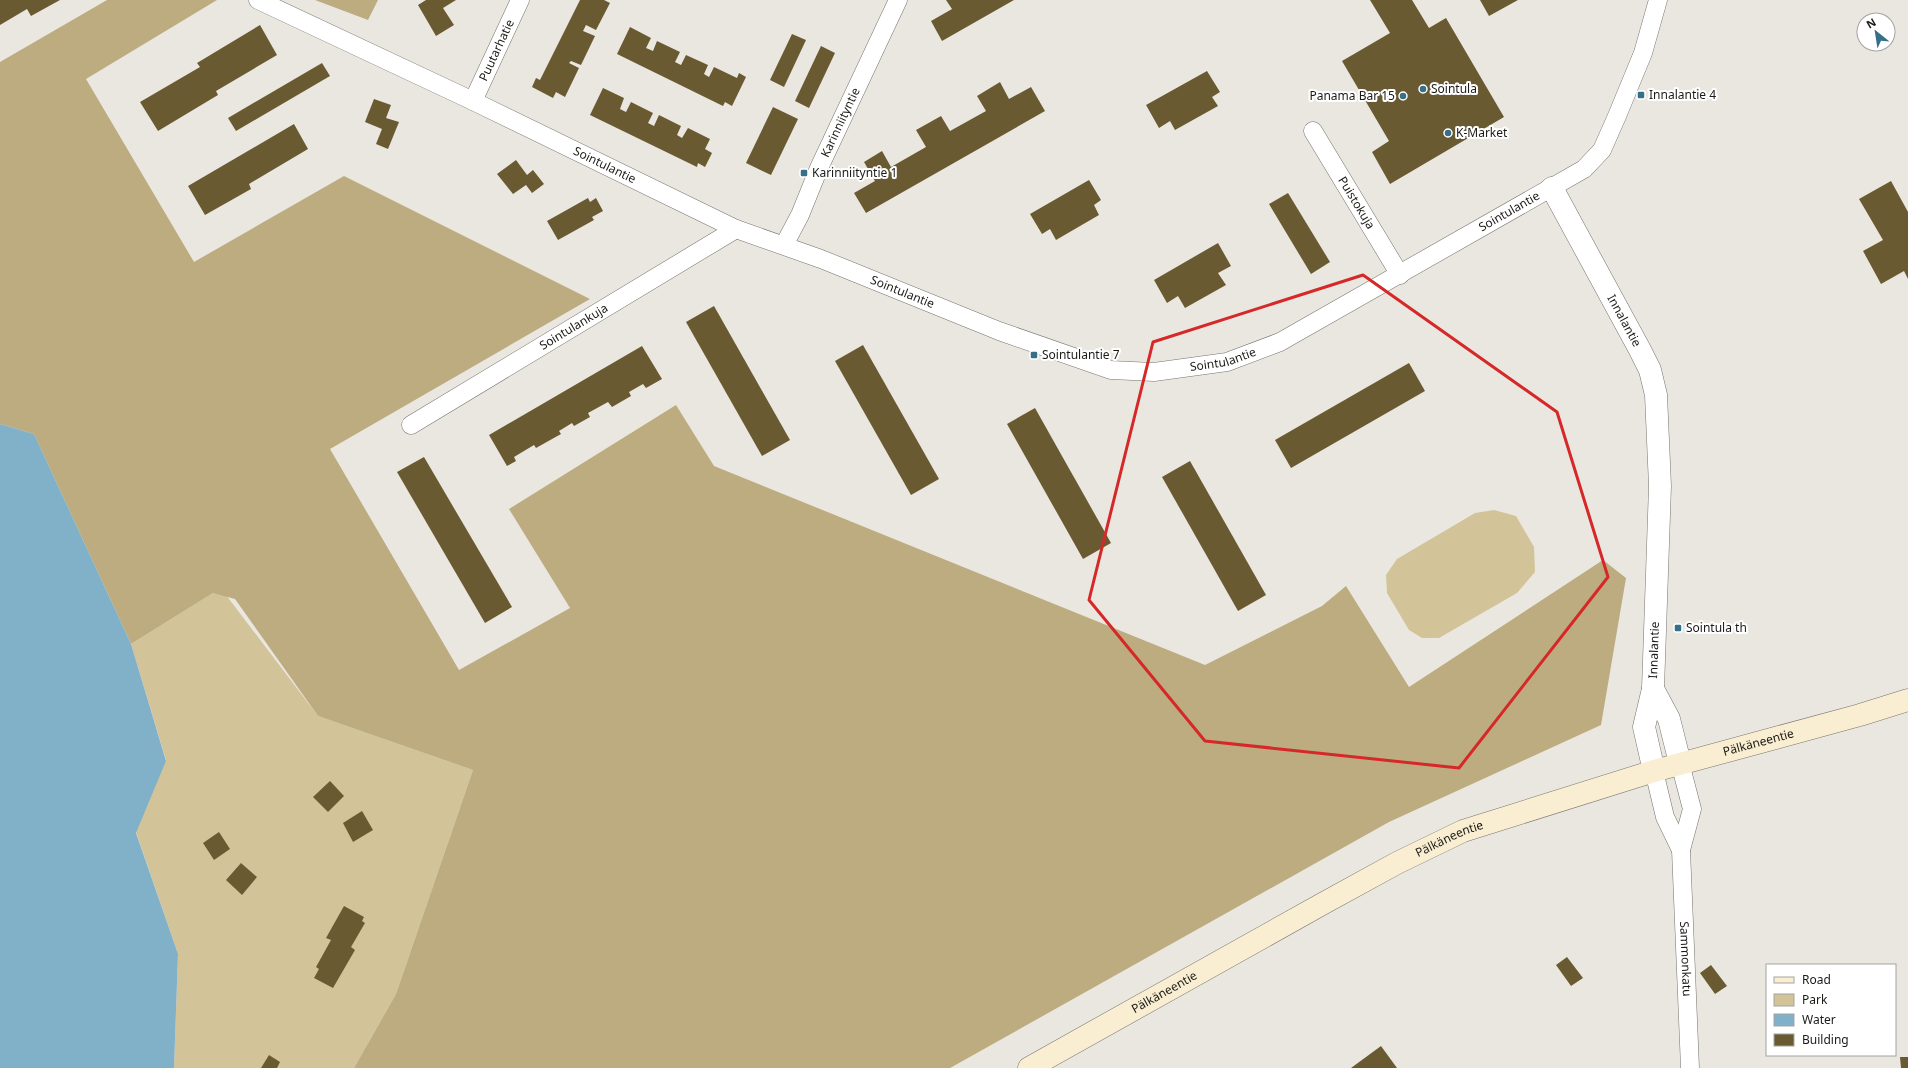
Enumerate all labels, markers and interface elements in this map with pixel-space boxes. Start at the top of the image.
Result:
north arrow [1856,12,1896,52]
text: N [1863,14,1878,32]
street label: Puutarhatie [474,16,518,84]
place label: Sointula [1431,80,1477,97]
street label: Karinniityntie [816,84,864,160]
marker: Sointula [1418,84,1428,94]
place label: Innalantie 4 [1649,86,1716,103]
place label: Panama Bar 15 [1309,87,1395,104]
marker: Innalantie 4 [1636,90,1646,100]
marker: Panama Bar 15 [1398,91,1408,101]
place label: K-Market [1456,124,1508,141]
marker: K-Market [1443,128,1453,138]
street label: Sointulantie [571,142,639,187]
place label: Karinniityntie 1 [812,164,897,181]
marker: Karinniityntie 1 [799,168,809,178]
street label: Puistokuja [1334,173,1379,232]
street label: Sointulantie [1475,187,1543,235]
street label: Sointulantie [868,271,937,312]
street label: Innalantie [1603,291,1646,350]
street label: Sointulankuja [536,299,611,354]
street label: Sointulantie [1189,343,1258,375]
place label: Sointulantie 7 [1042,346,1120,363]
marker: Sointulantie 7 [1029,350,1039,360]
place label: Sointula th [1686,619,1747,636]
street label: Innalantie [1644,621,1663,679]
marker: Sointula th [1673,623,1683,633]
street label: Pälkäneentie [1721,724,1796,760]
street label: Pälkäneentie [1412,816,1486,861]
street label: Sammonkatu [1676,921,1696,997]
legend [1766,964,1896,1056]
street label: Pälkäneentie [1128,967,1200,1017]
text: Road [1802,971,1831,988]
text: Park [1802,991,1828,1008]
text: Water [1802,1011,1836,1028]
text: Building [1802,1031,1849,1048]

